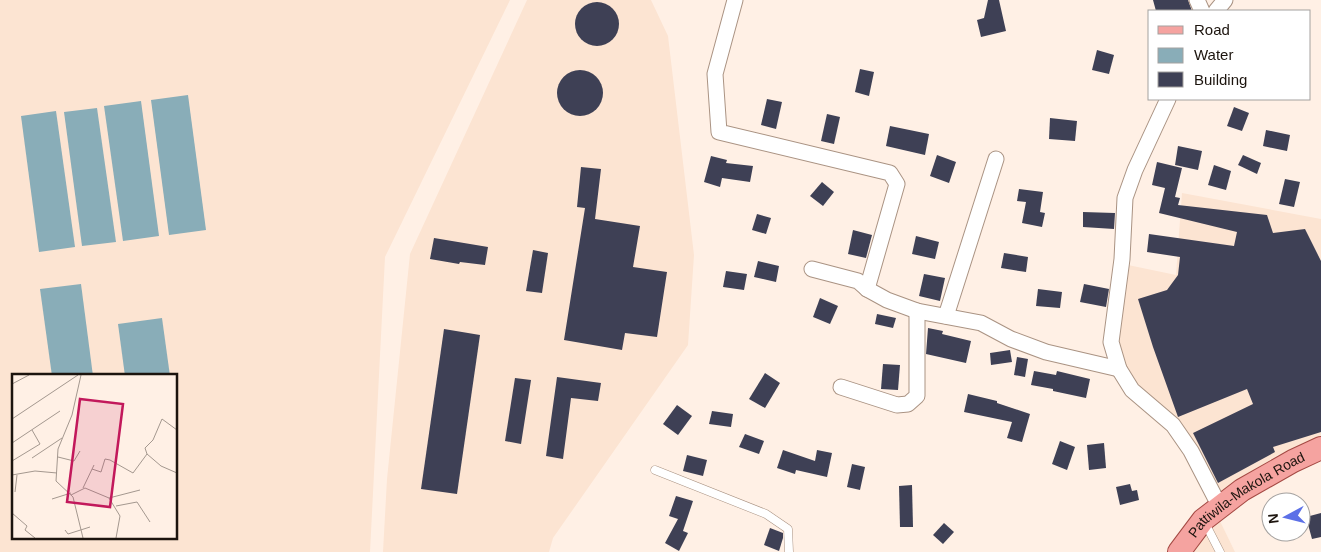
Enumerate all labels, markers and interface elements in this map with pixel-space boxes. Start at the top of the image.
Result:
legend [1148,10,1311,100]
text: Road [1194,21,1230,38]
text: Water [1194,46,1233,63]
text: Building [1194,71,1247,88]
inset map [12,374,178,540]
street label: Pattiwila-Makola Road [1185,449,1307,541]
north arrow [1261,492,1311,542]
text: N [1265,513,1282,525]

